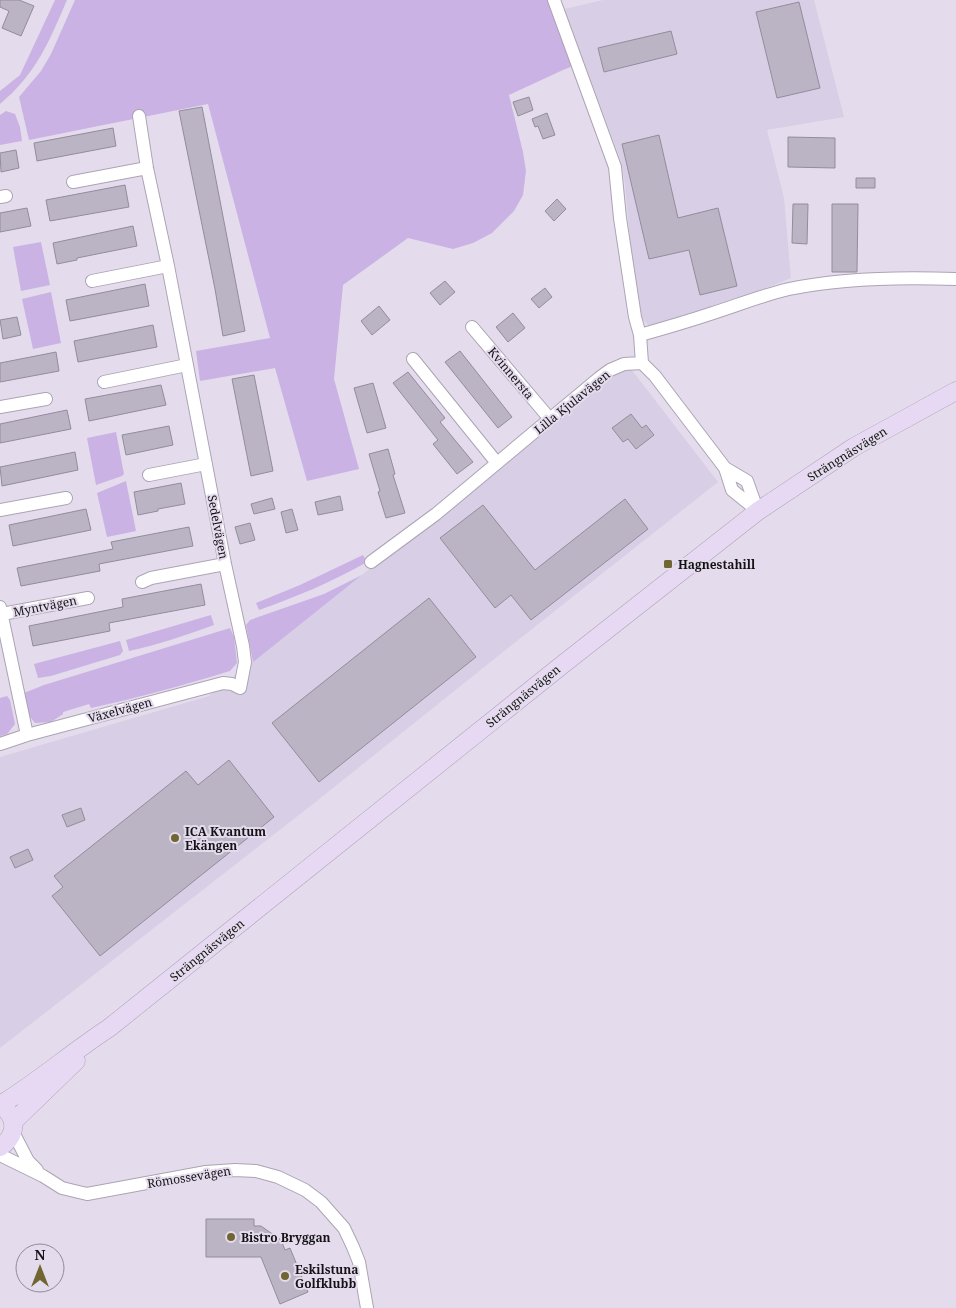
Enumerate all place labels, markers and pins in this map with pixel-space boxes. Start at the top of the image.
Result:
place label: Hagnestahill [678,556,756,573]
marker: Hagnestahill [662,558,674,570]
place label: ICA Kvantum Ekängen [185,823,266,854]
marker: ICA Kvantum Ekängen [169,832,181,844]
place label: Bistro Bryggan [241,1229,331,1246]
marker: Bistro Bryggan [225,1231,237,1243]
place label: Eskilstuna Golfklubb [295,1261,359,1292]
marker: Eskilstuna Golfklubb [279,1270,291,1282]

